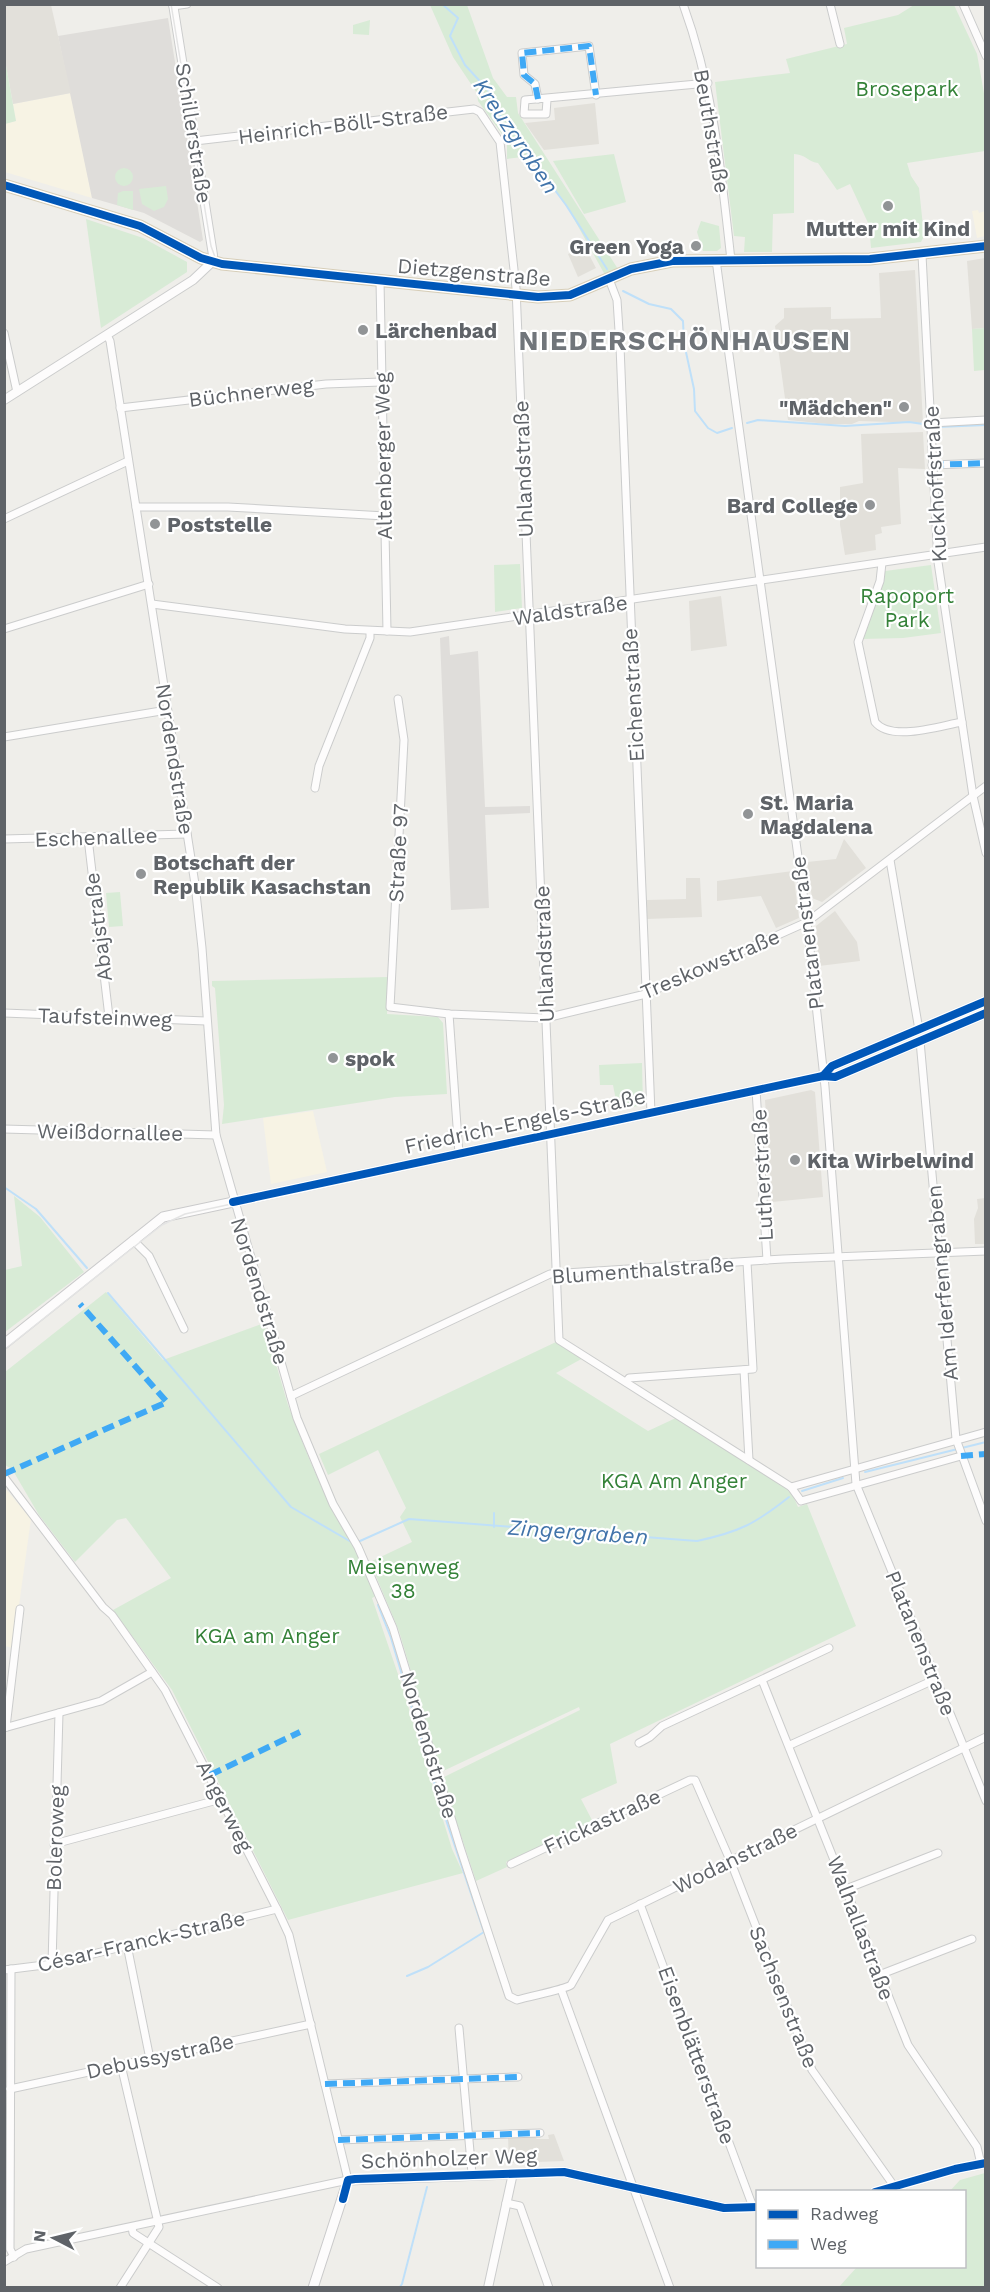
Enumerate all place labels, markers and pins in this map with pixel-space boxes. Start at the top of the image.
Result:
marker: Mutter mit Kind [881,199,895,213]
place label: Mutter mit Kind [806,216,970,241]
place label: Green Yoga [569,234,685,259]
marker: Green Yoga [689,239,703,253]
place label: Lärchenbad [375,318,497,343]
marker: Lärchenbad [356,323,370,337]
place label: "Mädchen" [779,395,892,420]
marker: "Mädchen" [897,400,911,414]
place label: Bard College [727,493,858,518]
marker: Bard College [863,498,877,512]
place label: Poststelle [167,512,272,537]
marker: Poststelle [148,517,162,531]
place label: St. Maria Magdalena [760,790,873,839]
marker: St. Maria Magdalena [741,807,755,821]
place label: Botschaft der Republik Kasachstan [153,850,371,899]
marker: Botschaft der Republik Kasachstan [134,867,148,881]
place label: spok [345,1046,396,1071]
marker: spok [326,1051,340,1065]
place label: Kita Wirbelwind [807,1148,974,1173]
marker: Kita Wirbelwind [788,1153,802,1167]

